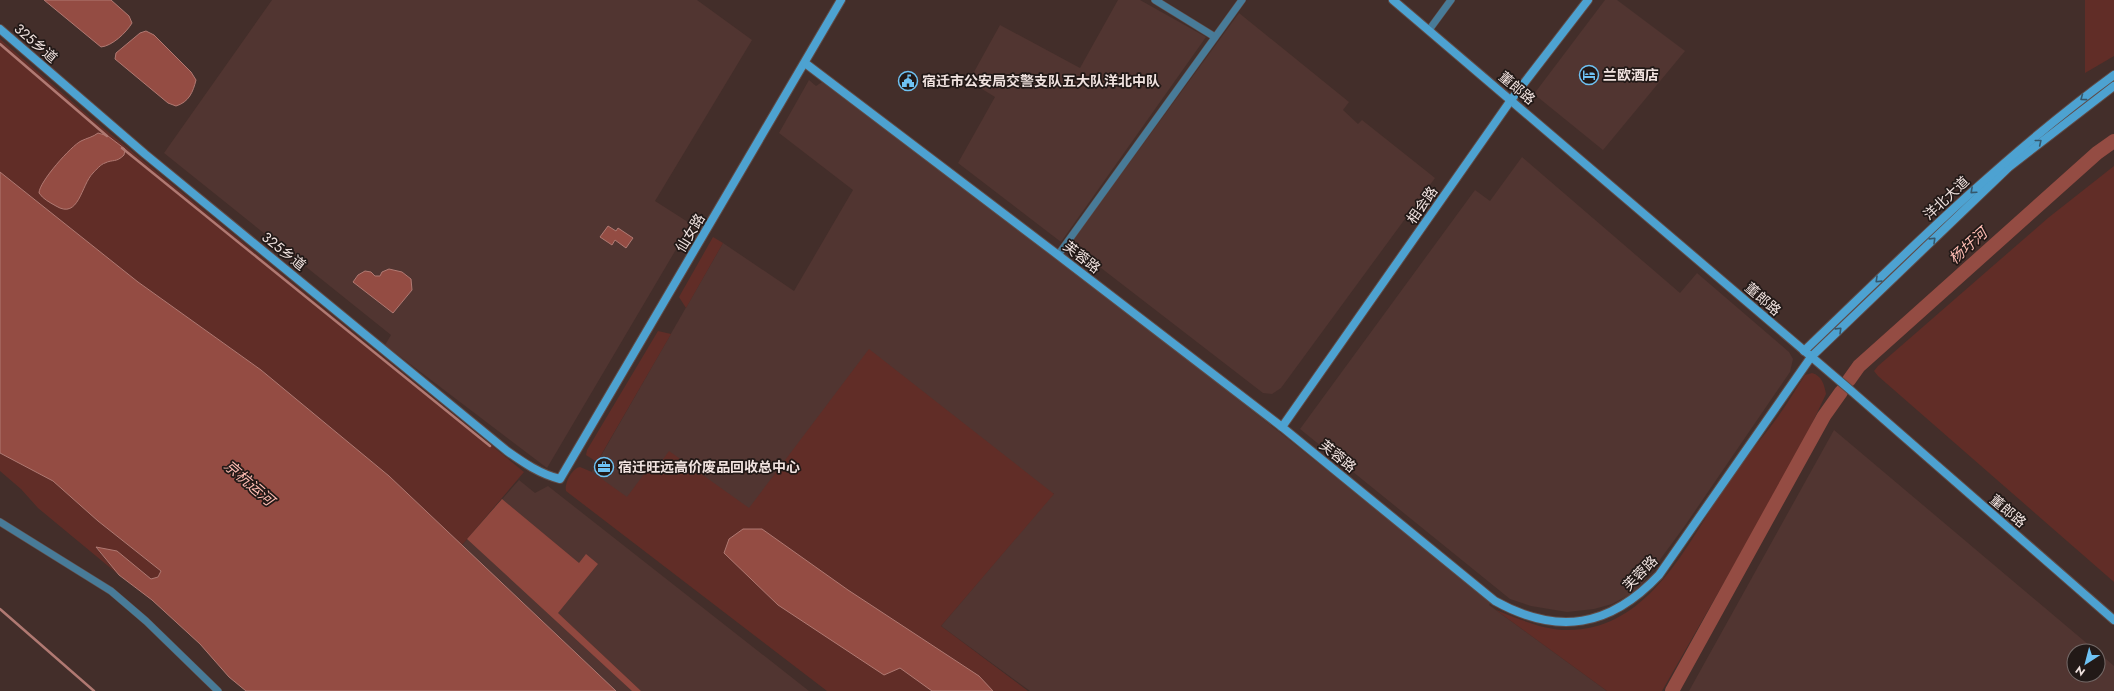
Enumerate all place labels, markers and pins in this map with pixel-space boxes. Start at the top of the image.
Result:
hotel icon: 兰欧酒店 [1578,64,1600,86]
place label: 兰欧酒店 [1603,65,1659,85]
public building icon: 宿迁市公安局交警支队五大队洋北中队 [897,70,919,92]
place label: 宿迁市公安局交警支队五大队洋北中队 [922,71,1160,91]
office icon: 宿迁旺远高价废品回收总中心 [593,456,615,478]
place label: 宿迁旺远高价废品回收总中心 [618,457,800,477]

